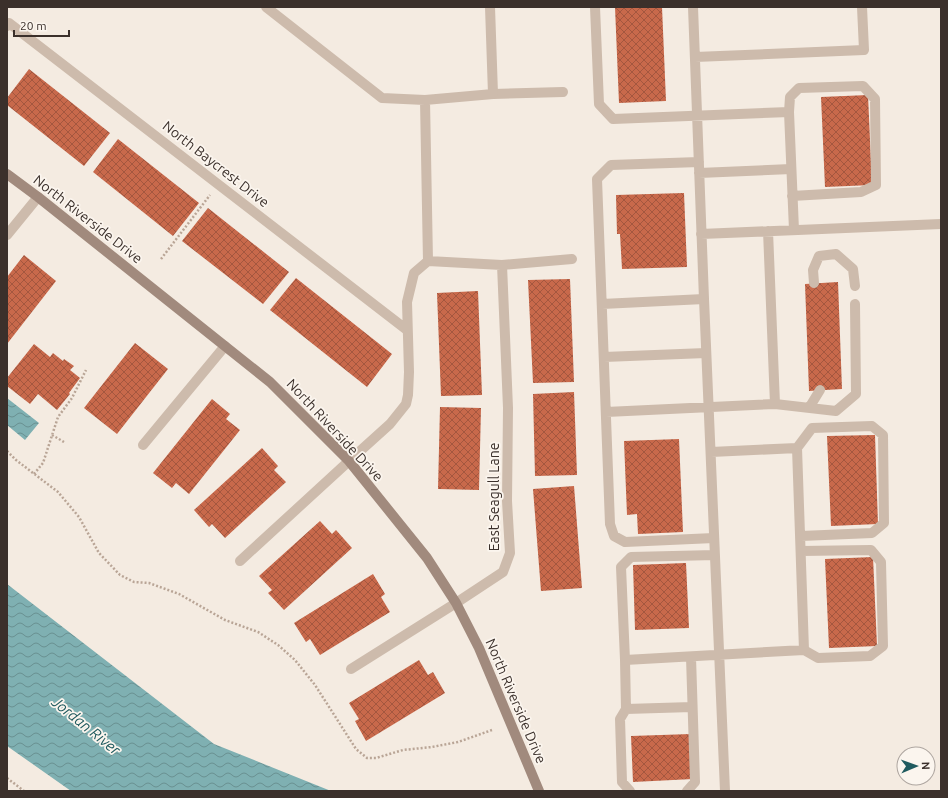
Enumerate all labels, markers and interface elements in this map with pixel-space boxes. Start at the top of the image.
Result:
scale bar [14,12,69,38]
text: 20 m [20,19,47,32]
street label: North Baycrest Drive [160,118,272,210]
street label: North Riverside Drive [30,171,146,267]
street label: North Riverside Drive [284,376,386,484]
street label: East Seagull Lane [486,443,502,551]
street label: North Riverside Drive [482,636,550,766]
water label: Jordan River [48,692,125,759]
north arrow [896,746,936,786]
text: N [920,761,932,770]

